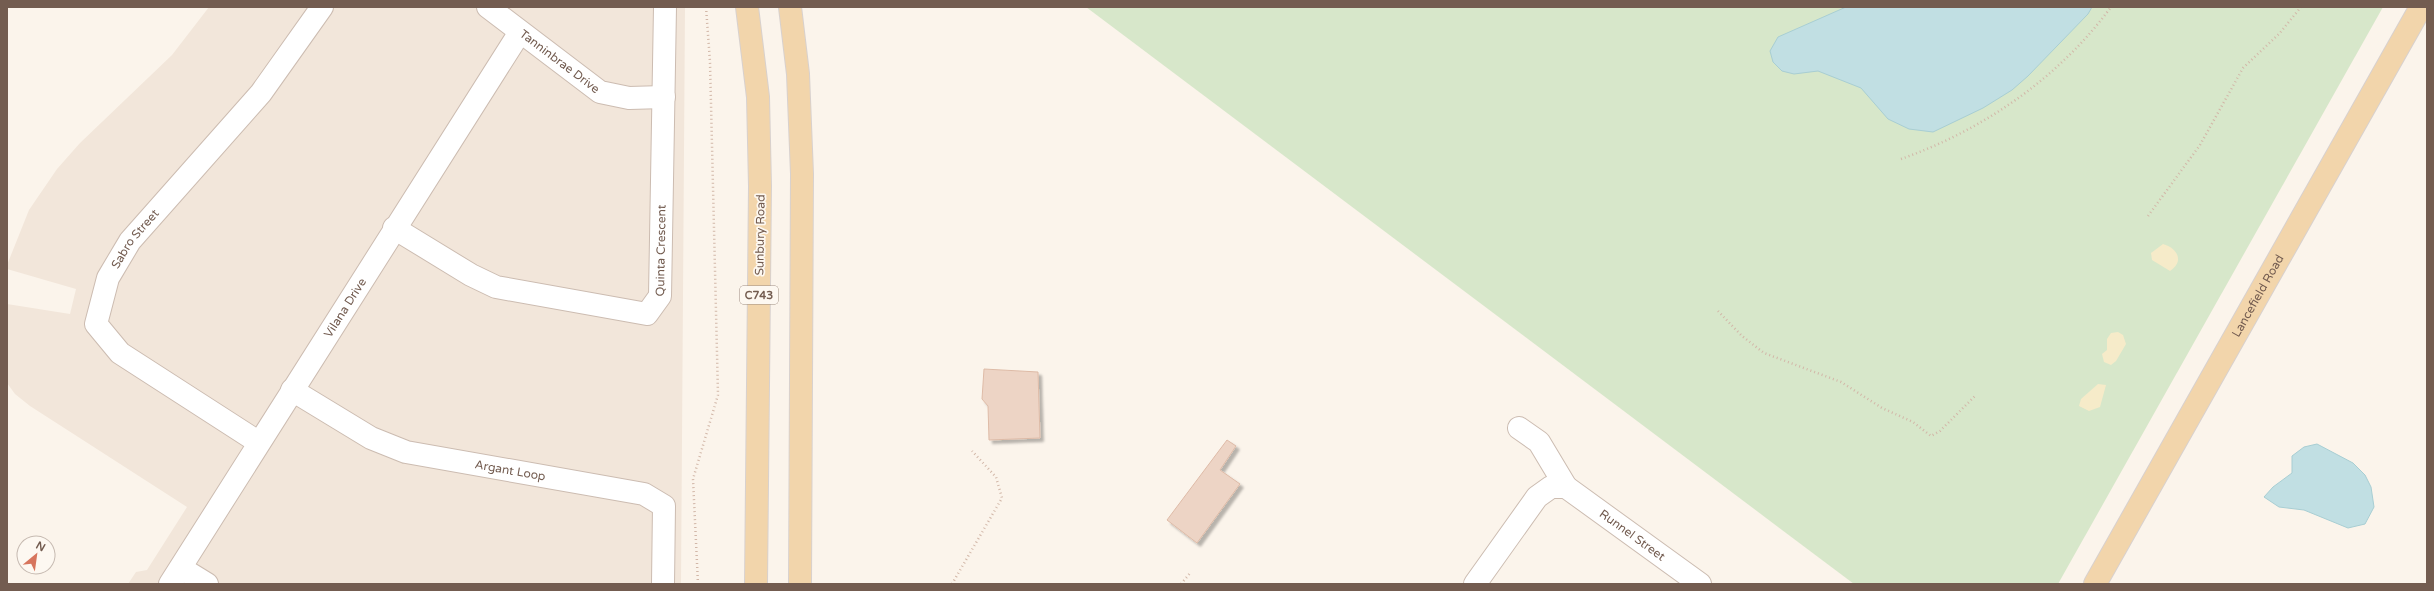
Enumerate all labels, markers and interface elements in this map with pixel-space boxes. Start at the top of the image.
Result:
street label: Tanninbrae Drive [517,27,603,96]
street label: Sunbury Road [752,194,768,276]
street label: Quinta Crescent [653,204,669,297]
street label: Sabro Street [108,206,162,271]
street label: Lancefield Road [2229,252,2287,340]
street label: Vilana Drive [321,275,369,340]
road number: C743 [740,286,778,304]
street label: Argant Loop [474,457,547,484]
street label: Runnel Street [1597,507,1668,564]
north arrow [16,535,56,575]
text: N [34,539,48,555]

